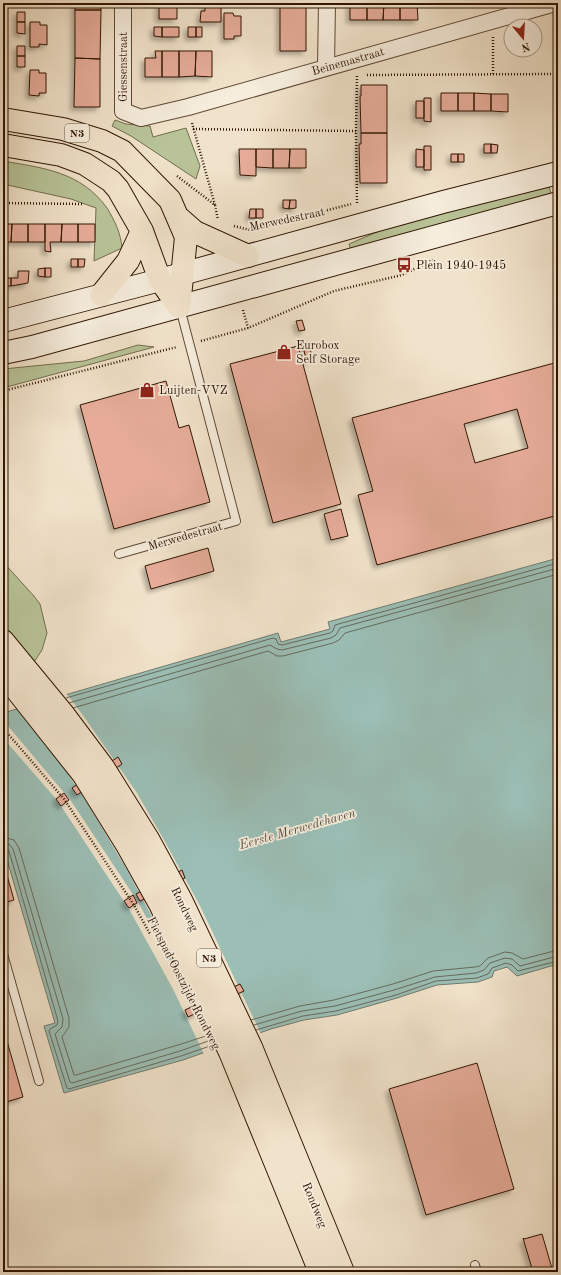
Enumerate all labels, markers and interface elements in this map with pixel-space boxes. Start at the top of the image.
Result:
north arrow [503,18,543,58]
street label: Giessenstraat [118,32,130,102]
text: N [519,40,531,53]
street label: Beinemastraat [311,46,386,78]
road number: N3 [65,124,89,142]
street label: Merwedestraat [248,206,326,234]
bus stop icon: Plein 1940-1945 [395,256,413,274]
place label: Plein 1940-1945 [416,259,506,272]
place label: Eurobox Self Storage [296,340,360,366]
shop icon: Eurobox Self Storage [275,343,293,361]
shop icon: Luijten-VVZ [138,381,156,399]
place label: Luijten-VVZ [159,385,228,397]
street label: Merwedestraat [147,521,224,553]
water label: Eerste Merwedehaven [237,806,358,853]
street label: Rondweg [168,885,200,934]
street label: Fietspad Oostzijde Rondweg [144,915,222,1052]
road number: N3 [197,949,221,967]
street label: Rondweg [300,1181,329,1230]

